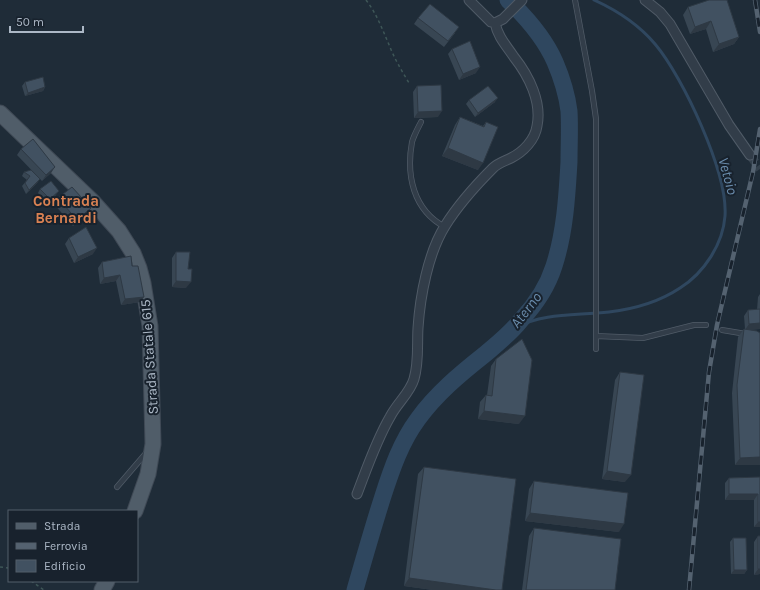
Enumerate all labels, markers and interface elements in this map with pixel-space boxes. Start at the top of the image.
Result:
scale bar [10,8,83,34]
text: 50 m [16,15,44,29]
water label: Vetoio [714,155,742,197]
district label: Contrada Bernardi [33,192,99,227]
water label: Aterno [506,288,546,331]
street label: Strada Statale 615 [137,299,162,415]
legend [8,510,138,582]
text: Strada [44,519,80,533]
text: Ferrovia [44,539,88,553]
text: Edificio [44,559,85,573]

